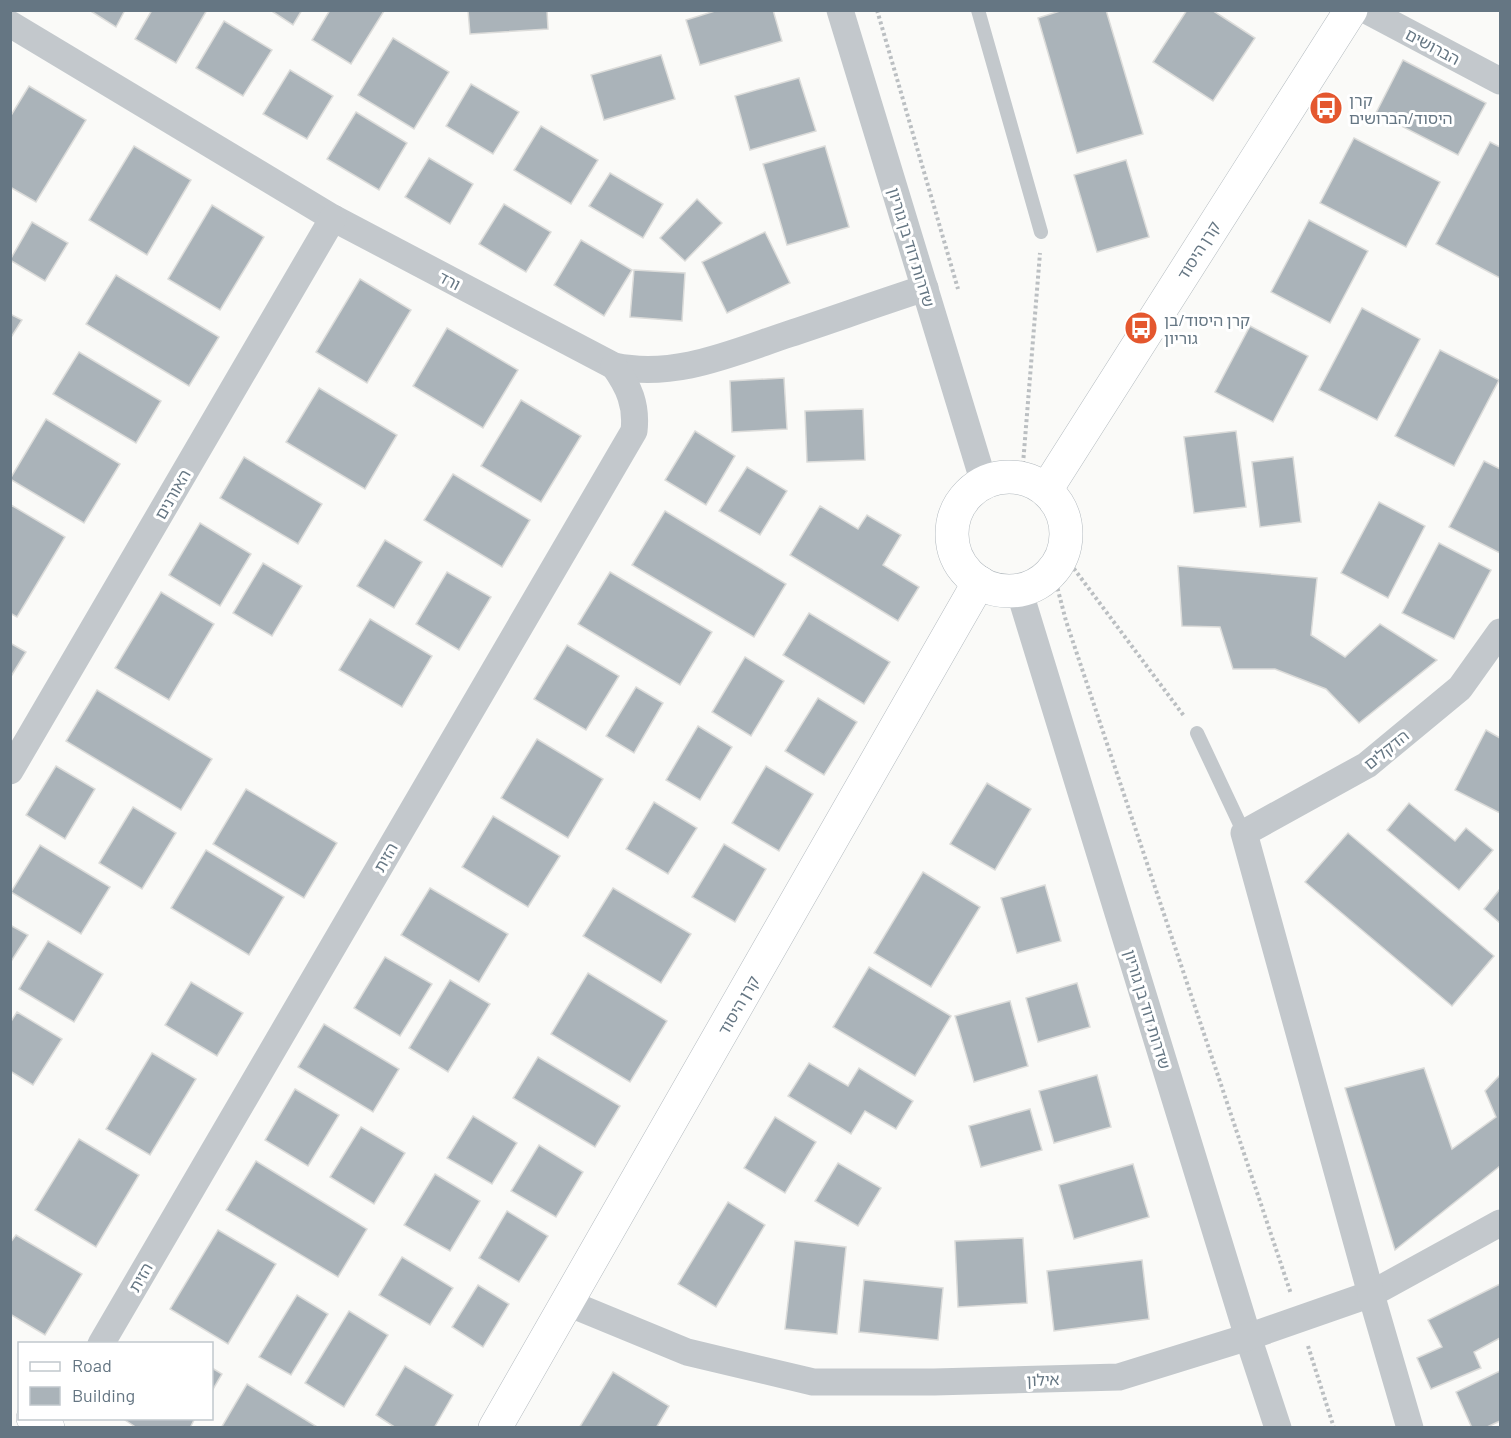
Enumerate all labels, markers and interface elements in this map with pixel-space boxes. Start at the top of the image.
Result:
street label: הברושים [1403,24,1463,68]
bus stop icon: קרן היסוד/הברושים [1308,90,1344,126]
place label: קרן היסוד/הברושים [1349,90,1453,127]
street label: שדרות דוד בן גוריון [885,185,939,309]
street label: קרן היסוד [1173,217,1223,283]
street label: ורד [436,267,464,293]
bus stop icon: קרן היסוד/בן גוריון [1123,310,1159,346]
place label: קרן היסוד/בן גוריון [1164,310,1250,347]
street label: האורנים [150,466,194,522]
street label: הדקלים [1360,725,1412,773]
street label: הזית [369,839,401,875]
street label: שדרות דוד בן גוריון [1121,947,1175,1071]
street label: קרן היסוד [713,972,763,1038]
street label: הזית [124,1259,156,1295]
legend [18,1342,213,1420]
text: Road [72,1354,112,1376]
street label: אילון [1026,1369,1060,1389]
text: Building [72,1384,135,1406]

